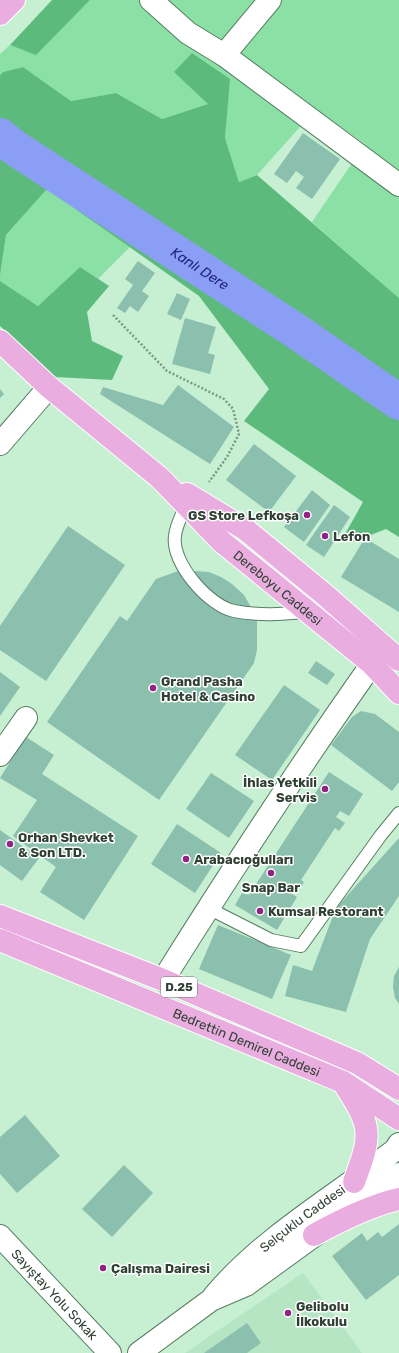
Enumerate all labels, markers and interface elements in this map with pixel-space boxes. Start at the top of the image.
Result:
water label: Kanlı Dere [168,244,232,294]
place label: GS Store Lefkoşa [188,508,299,523]
marker: GS Store Lefkoşa [302,510,312,520]
place label: Lefon [333,529,370,544]
marker: Lefon [320,531,330,541]
street label: Dereboyu Caddesi [230,547,325,628]
place label: Grand Pasha Hotel & Casino [161,674,255,704]
marker: Grand Pasha Hotel & Casino [148,683,158,693]
place label: İhlas Yetkili Servis [243,775,317,805]
marker: İhlas Yetkili Servis [320,784,330,794]
place label: Orhan Shevket & Son LTD. [18,830,114,860]
marker: Orhan Shevket & Son LTD. [5,839,15,849]
place label: Arabacıoğulları [194,852,293,867]
marker: Arabacıoğulları [181,854,191,864]
marker: Snap Bar [266,868,276,878]
place label: Snap Bar [242,880,300,895]
place label: Kumsal Restorant [268,904,384,919]
marker: Kumsal Restorant [255,906,265,916]
road number: D.25 [161,977,197,997]
street label: Bedrettin Demirel Caddesi [171,1005,322,1080]
street label: Selçuklu Caddesi [257,1182,348,1255]
street label: Sayıştay Yolu Sokak [8,1246,101,1343]
place label: Çalışma Dairesi [111,1261,210,1276]
marker: Çalışma Dairesi [98,1263,108,1273]
place label: Gelibolu İlkokulu [296,1299,349,1329]
marker: Gelibolu İlkokulu [283,1308,293,1318]

